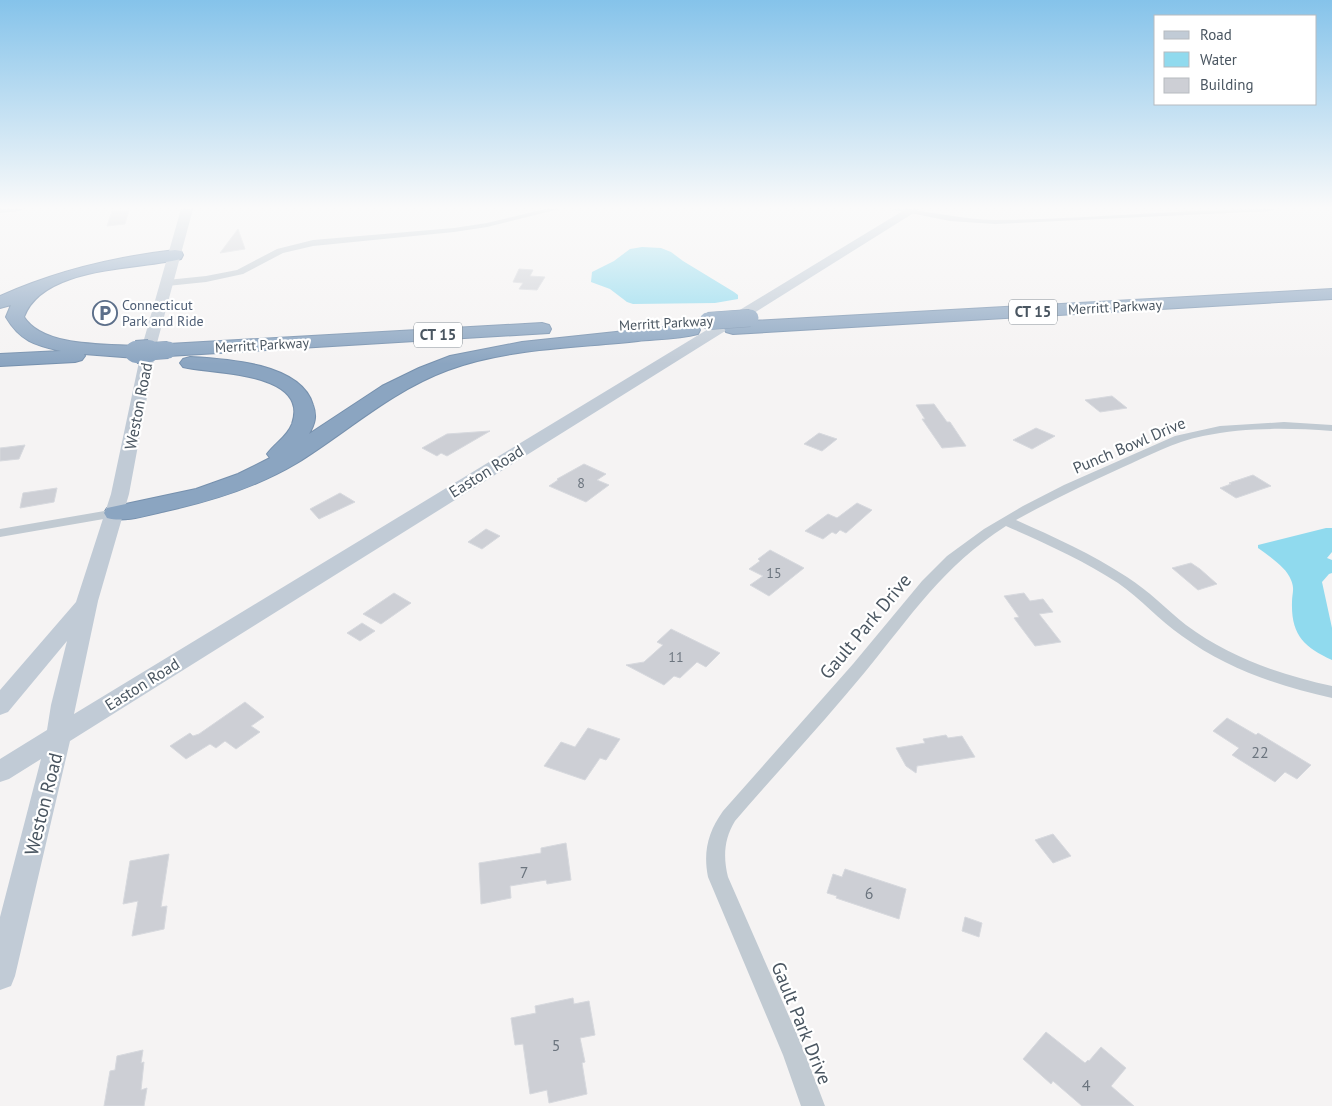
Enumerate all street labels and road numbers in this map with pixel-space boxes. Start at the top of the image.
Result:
street label: Merritt Parkway [1067,296,1163,318]
road number: CT 15 [1009,300,1057,324]
street label: Merritt Parkway [618,312,714,334]
road number: CT 15 [414,322,462,348]
street label: Merritt Parkway [214,334,310,356]
street label: Weston Road [120,361,156,451]
street label: Punch Bowl Drive [1070,412,1188,478]
street label: Easton Road [445,440,527,502]
street label: Gault Park Drive [814,568,916,684]
street label: Easton Road [101,653,183,715]
street label: Weston Road [19,750,67,858]
street label: Gault Park Drive [766,958,838,1088]

